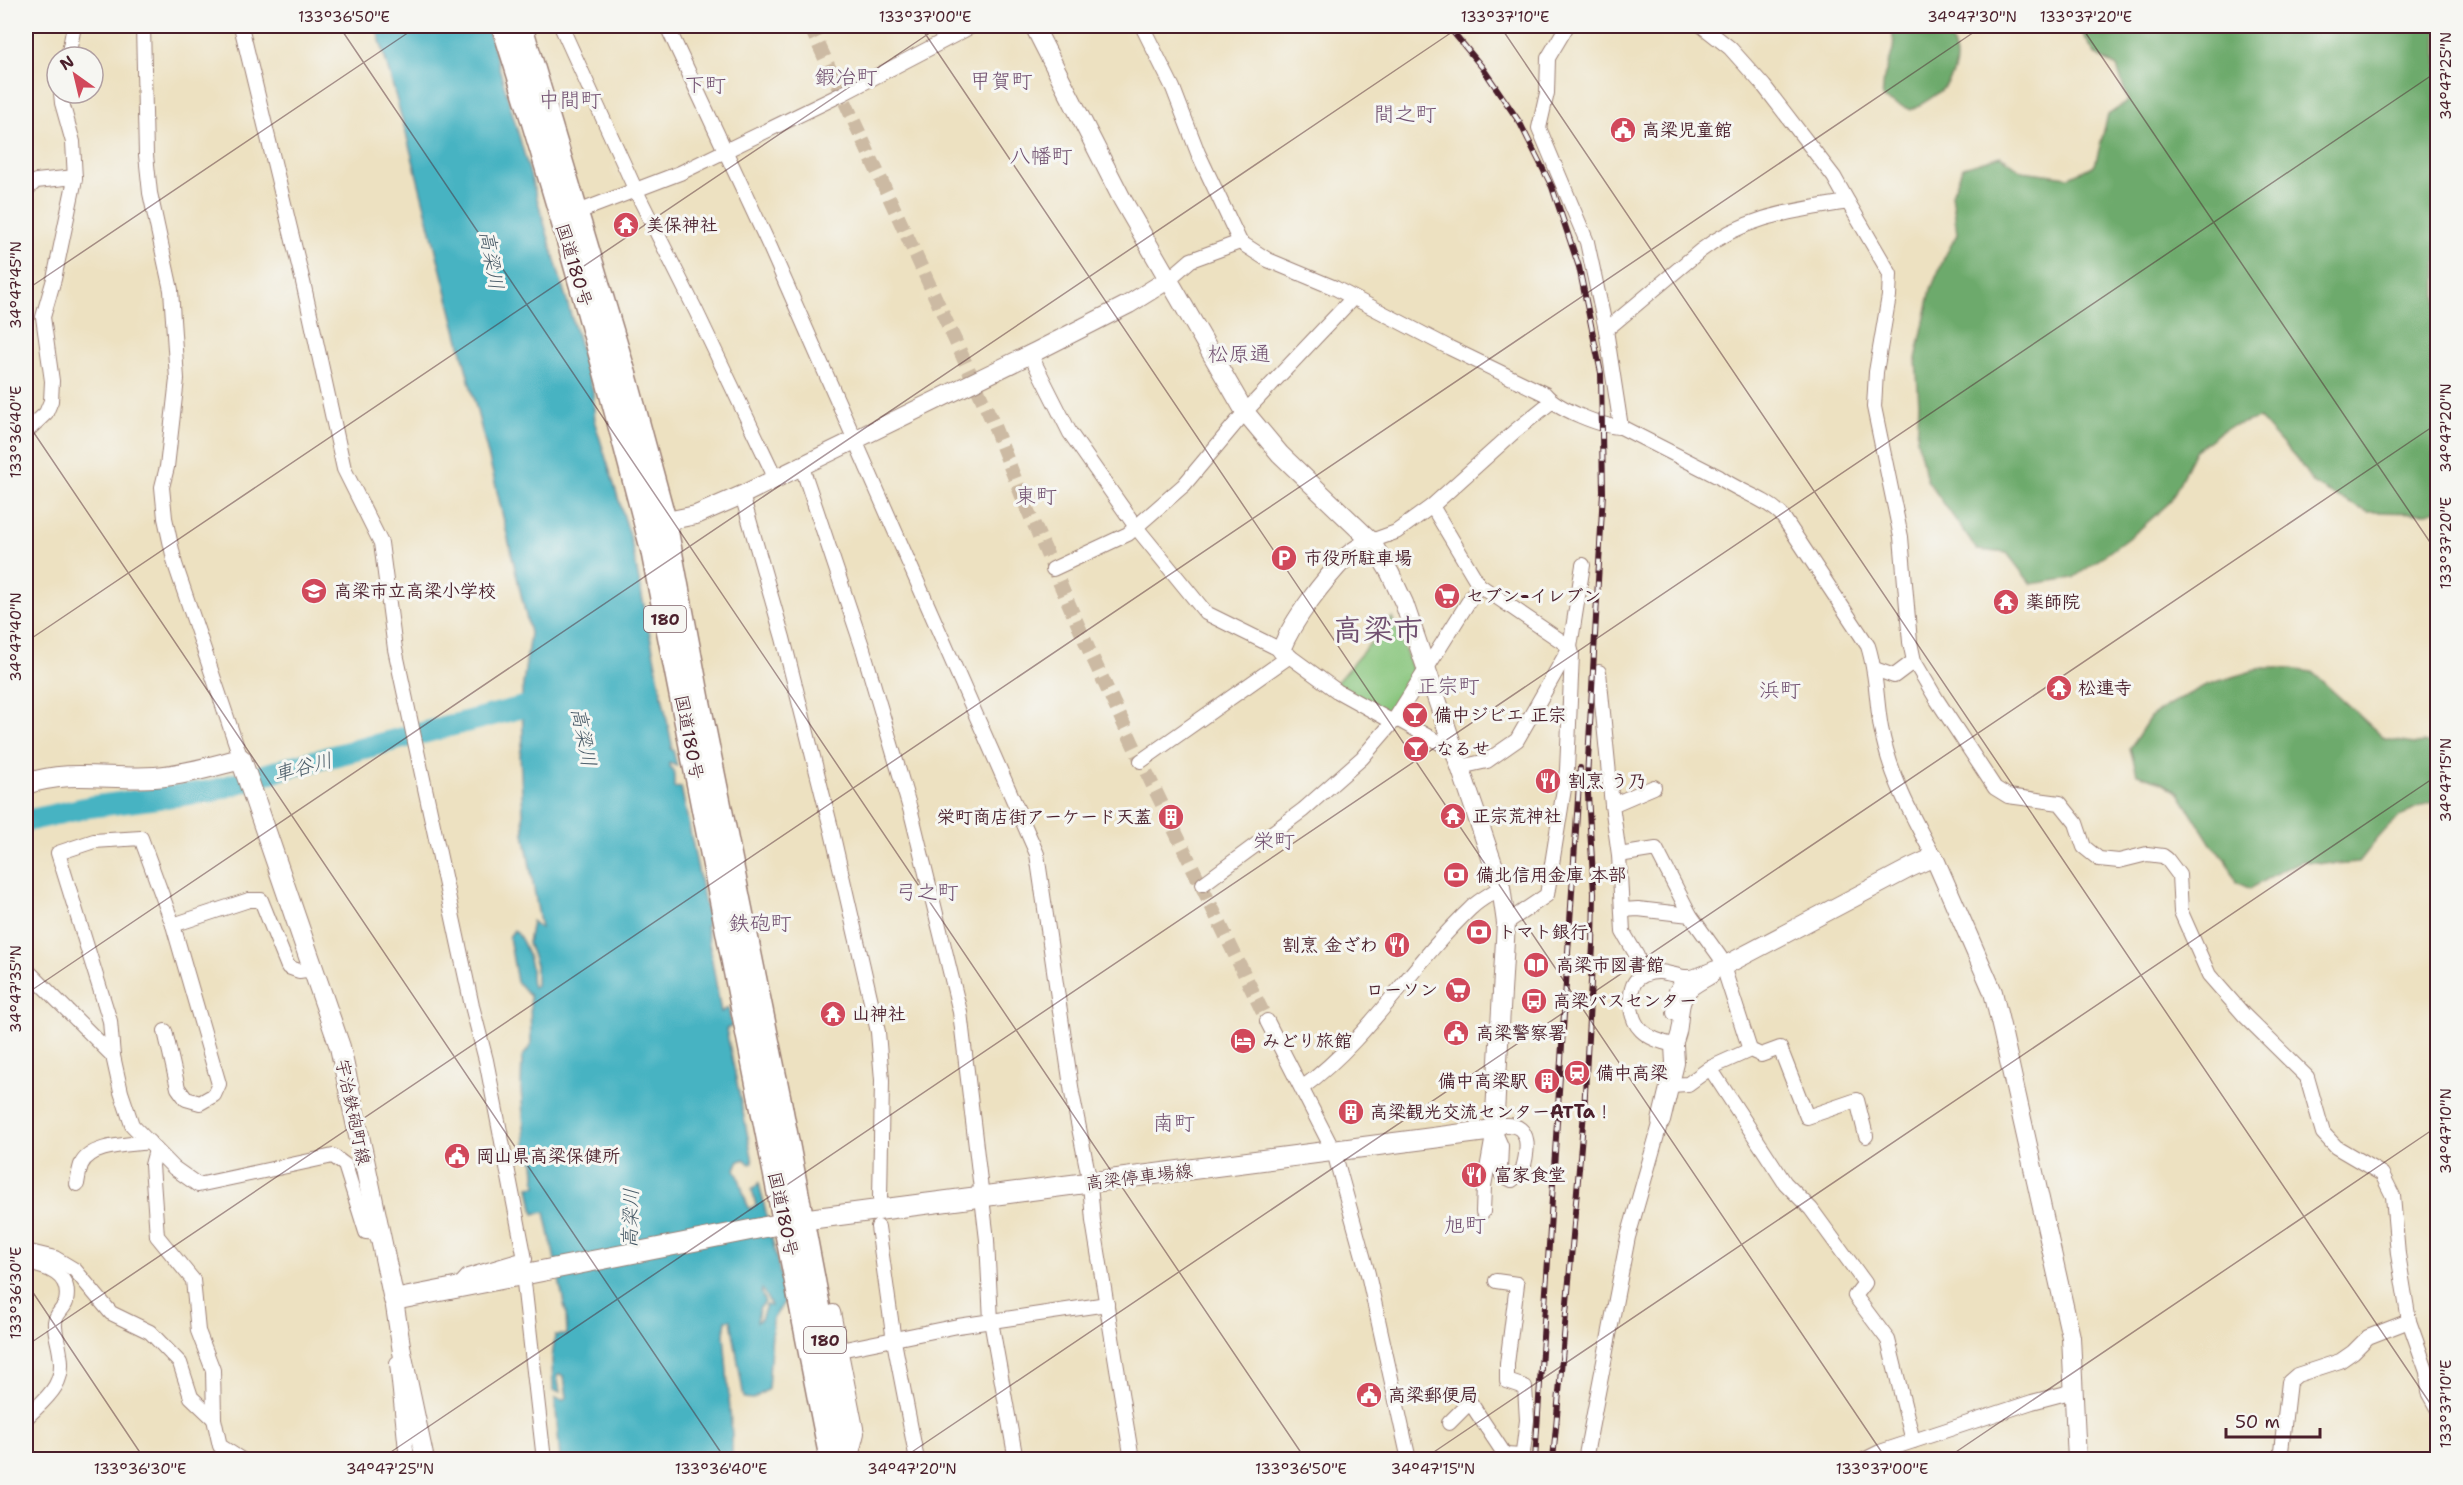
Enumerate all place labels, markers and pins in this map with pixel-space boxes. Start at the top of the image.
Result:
public building icon: 高梁児童館 [1608,115,1638,145]
place label: 高梁児童館 [1642,118,1732,142]
temple icon: 美保神社 [611,210,641,240]
place label: 美保神社 [646,213,718,237]
parking icon: 市役所駐車場 [1269,543,1299,573]
place label: 市役所駐車場 [1304,546,1412,570]
school or university icon: 高梁市立高梁小学校 [299,576,329,606]
place label: 高梁市立高梁小学校 [334,579,496,603]
supermarket icon: セブン-イレブン [1432,581,1462,611]
place label: セブン-イレブン [1466,584,1601,608]
temple icon: 薬師院 [1991,587,2021,617]
place label: 薬師院 [2026,590,2080,614]
temple icon: 松連寺 [2044,673,2074,703]
place label: 松連寺 [2078,676,2132,700]
bar icon: 備中ジビエ 正宗 [1400,700,1430,730]
place label: 備中ジビエ 正宗 [1434,703,1566,727]
bar icon: なるせ [1401,734,1431,764]
place label: なるせ [1436,737,1490,761]
restaurant icon: 割烹 う乃 [1533,766,1563,796]
place label: 割烹 う乃 [1568,769,1646,793]
temple icon: 正宗荒神社 [1438,801,1468,831]
building icon: 栄町商店街アーケード天蓋 [1156,802,1186,832]
place label: 正宗荒神社 [1472,804,1562,828]
place label: 栄町商店街アーケード天蓋 [937,805,1152,829]
bank icon: 備北信用金庫 本部 [1441,860,1471,890]
place label: 備北信用金庫 本部 [1476,863,1626,887]
bank icon: トマト銀行 [1464,917,1494,947]
place label: トマト銀行 [1498,920,1588,944]
restaurant icon: 割烹 金ざわ [1382,930,1412,960]
place label: 割烹 金ざわ [1282,933,1378,957]
library icon: 高梁市図書館 [1521,950,1551,980]
place label: 高梁市図書館 [1556,953,1664,977]
supermarket icon: ローソン [1443,975,1473,1005]
place label: ローソン [1366,978,1438,1002]
bus stop icon: 高梁バスセンター [1519,986,1549,1016]
place label: 高梁バスセンター [1553,989,1697,1013]
temple icon: 山神社 [818,999,848,1029]
place label: 山神社 [852,1002,906,1026]
public building icon: 高梁警察署 [1441,1018,1471,1048]
place label: 高梁警察署 [1476,1021,1566,1045]
hotel icon: みどり旅館 [1228,1026,1258,1056]
place label: みどり旅館 [1262,1029,1352,1053]
station icon: 備中高梁 [1562,1058,1592,1088]
place label: 備中高梁 [1596,1061,1668,1085]
building icon: 備中高梁駅 [1532,1066,1562,1096]
place label: 備中高梁駅 [1438,1069,1528,1093]
building icon: 高梁観光交流センターATTa！ [1336,1097,1366,1127]
place label: 高梁観光交流センターATTa！ [1370,1100,1613,1124]
public building icon: 岡山県高梁保健所 [442,1141,472,1171]
place label: 岡山県高梁保健所 [476,1144,620,1168]
restaurant icon: 富家食堂 [1459,1160,1489,1190]
place label: 富家食堂 [1494,1163,1566,1187]
public building icon: 高梁郵便局 [1354,1380,1384,1410]
place label: 高梁郵便局 [1388,1383,1478,1407]

